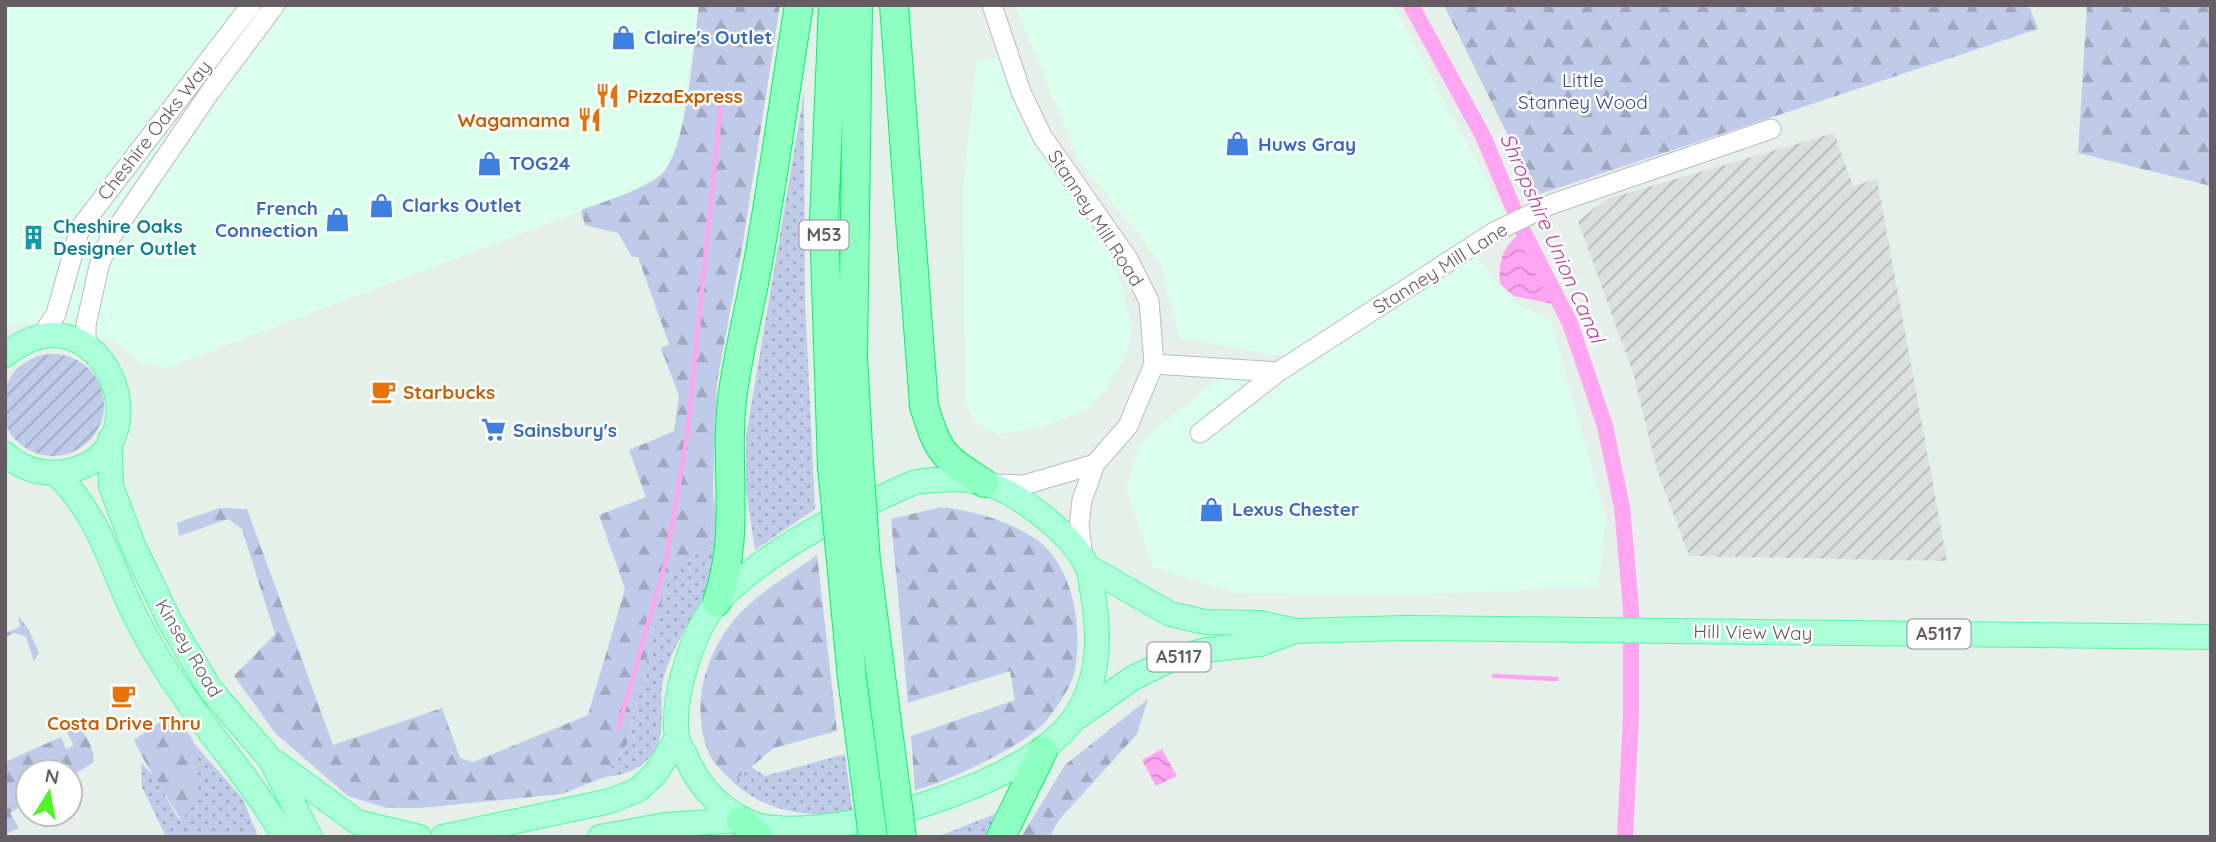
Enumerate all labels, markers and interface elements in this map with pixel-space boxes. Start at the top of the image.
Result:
shop icon: Claire's Outlet [610,23,638,51]
place label: Claire's Outlet [644,25,772,49]
street label: Cheshire Oaks Way [92,55,216,205]
park label: Little Stanney Wood [1518,68,1648,114]
restaurant icon: PizzaExpress [593,82,621,110]
place label: PizzaExpress [627,84,743,108]
restaurant icon: Wagamama [576,106,604,134]
place label: Wagamama [457,108,570,132]
water label: Shropshire Union Canal [1495,129,1612,348]
shop icon: Huws Gray [1224,130,1252,158]
place label: Huws Gray [1258,132,1356,156]
street label: Stanney Mill Road [1043,145,1149,291]
shop icon: TOG24 [475,149,503,177]
place label: TOG24 [509,151,570,175]
shop icon: Clarks Outlet [368,191,396,219]
place label: Clarks Outlet [402,193,522,217]
place label: French Connection [215,196,318,242]
shop icon: French Connection [324,205,352,233]
place label: Cheshire Oaks Designer Outlet [53,214,197,260]
street label: Stanney Mill Lane [1368,217,1512,319]
road number: M53 [800,220,848,249]
building icon: Cheshire Oaks Designer Outlet [19,223,47,251]
cafe icon: Starbucks [369,378,397,406]
place label: Starbucks [403,380,495,404]
supermarket icon: Sainsbury's [479,416,507,444]
place label: Sainsbury's [513,418,617,442]
shop icon: Lexus Chester [1198,495,1226,523]
place label: Lexus Chester [1232,497,1359,521]
street label: Kinsey Road [150,594,228,702]
street label: Hill View Way [1693,619,1813,645]
road number: A5117 [1908,620,1970,648]
road number: A5117 [1148,642,1210,672]
cafe icon: Costa Drive Thru [110,681,138,709]
place label: Costa Drive Thru [47,711,201,735]
north arrow [14,758,84,828]
text: N [43,763,61,789]

